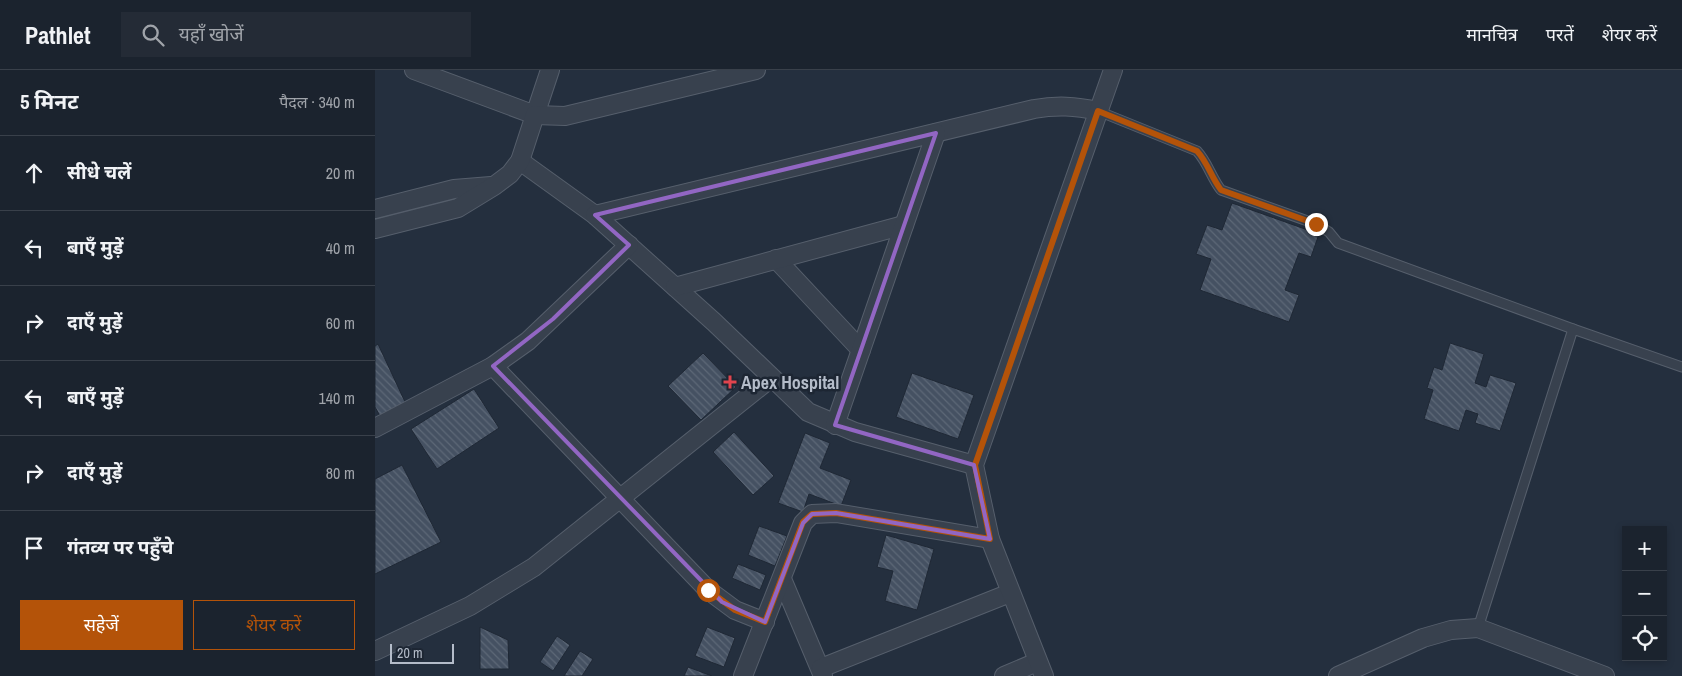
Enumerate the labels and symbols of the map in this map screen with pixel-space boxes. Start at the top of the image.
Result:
route end [1305,213,1328,236]
place label: Apex Hospital [741,370,839,395]
marker: Apex Hospital [723,375,737,389]
route start [697,579,720,602]
scale bar [390,641,454,664]

